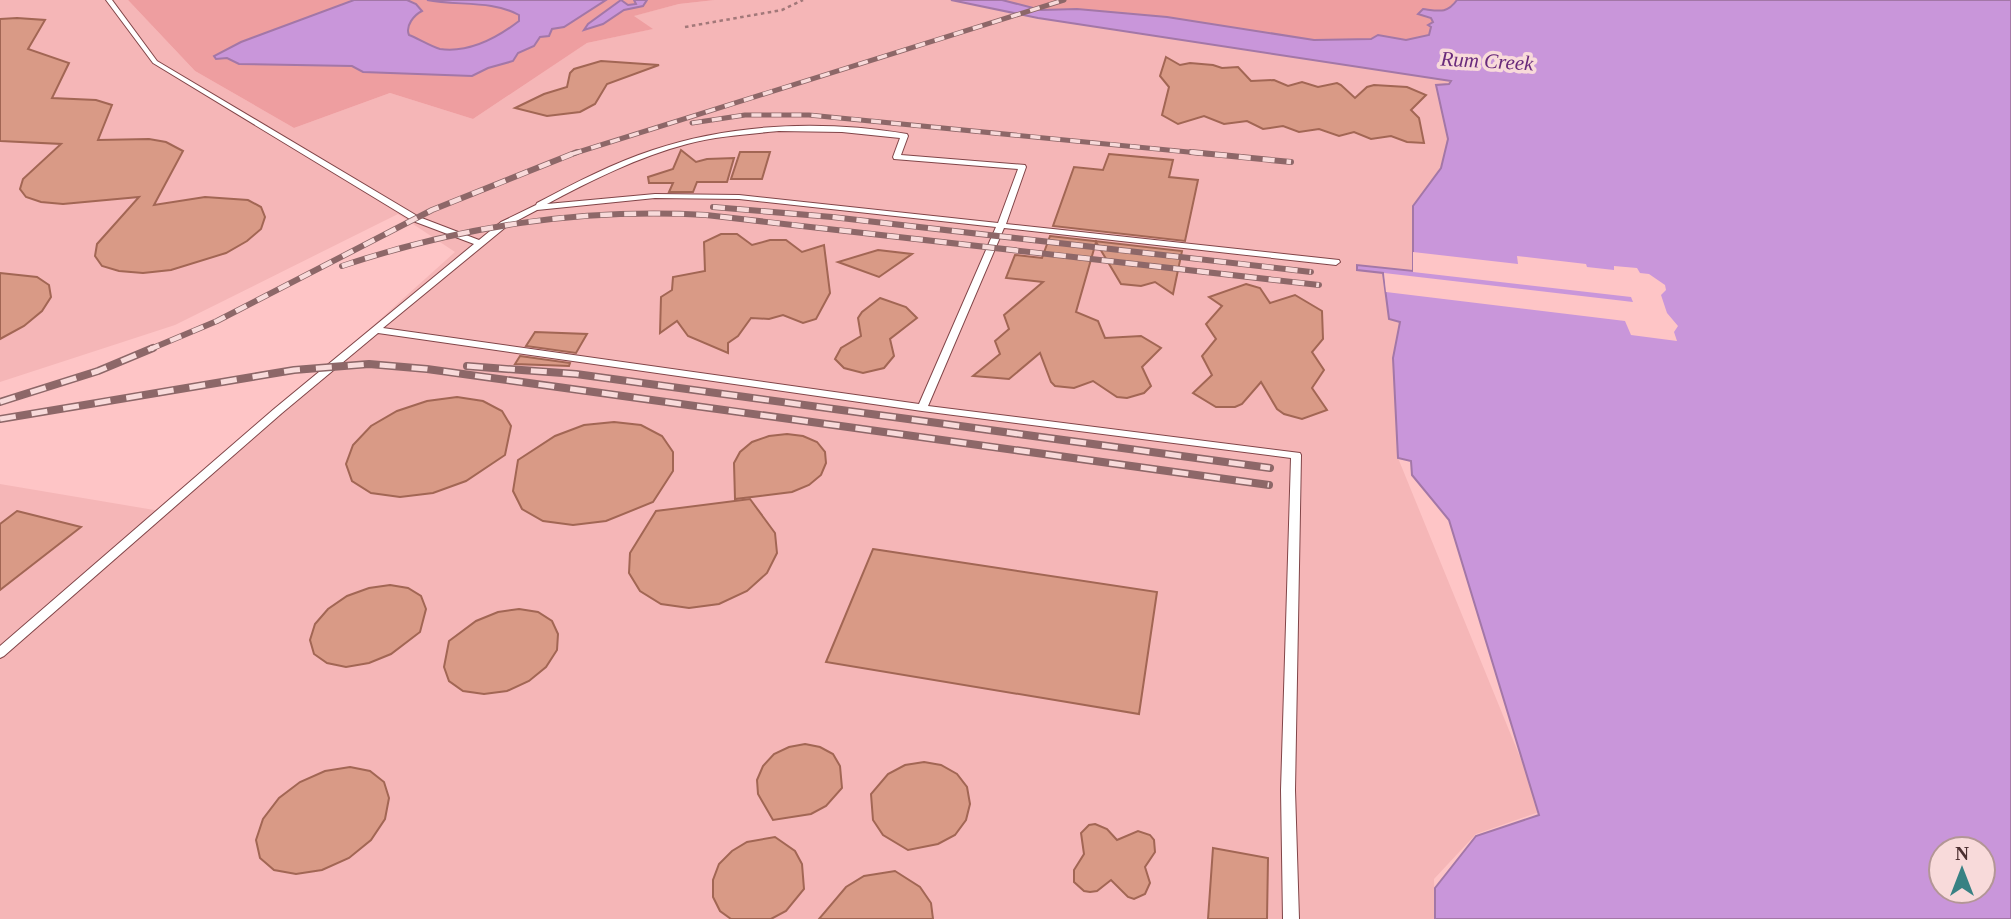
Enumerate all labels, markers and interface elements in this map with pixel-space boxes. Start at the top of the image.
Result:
water label: Rum Creek [1439,47,1535,75]
north arrow [1927,835,1997,905]
text: N [1955,843,1969,864]

